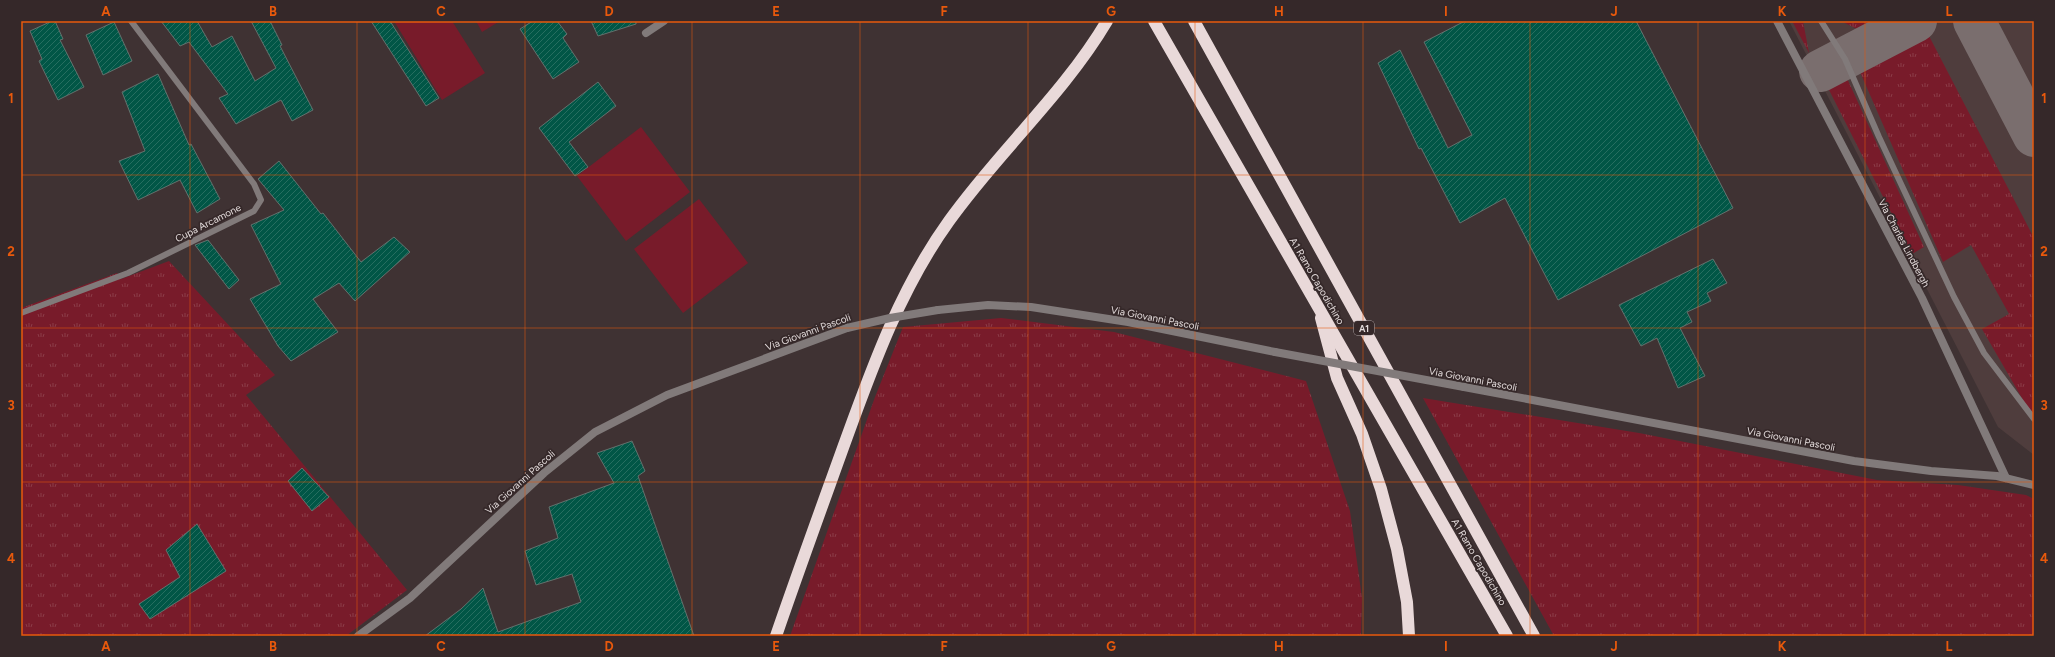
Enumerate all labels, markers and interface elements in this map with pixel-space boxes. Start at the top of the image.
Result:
text: A [101,4,111,19]
text: B [269,4,277,19]
text: C [436,4,446,19]
text: D [604,4,614,19]
text: E [772,4,780,19]
text: F [940,4,948,19]
text: G [1106,4,1116,19]
text: H [1274,4,1284,19]
text: I [1444,4,1448,19]
text: J [1610,4,1618,19]
text: K [1778,4,1787,19]
text: L [1946,4,1953,19]
text: 1 [8,91,14,106]
text: 1 [2041,91,2047,106]
street label: Via Charles Lindbergh [1875,197,1933,290]
street label: Cupa Arcamone [173,201,244,245]
street label: A1 Ramo Capodichino [1287,235,1347,327]
text: 2 [7,244,15,259]
text: 2 [2040,244,2048,259]
street label: Via Giovanni Pascoli [1110,303,1200,333]
street label: Via Giovanni Pascoli [764,311,852,353]
road number: A1 [1354,321,1374,335]
street label: Via Giovanni Pascoli [1428,364,1518,394]
text: 3 [7,398,15,413]
text: 3 [2040,398,2048,413]
street label: Via Giovanni Pascoli [1746,424,1836,454]
street label: Via Giovanni Pascoli [482,447,558,517]
street label: A1 Ramo Capodichino [1449,516,1509,608]
text: 4 [7,551,15,566]
text: 4 [2040,551,2048,566]
text: A [101,639,111,654]
text: B [269,639,277,654]
text: C [436,639,446,654]
text: D [604,639,614,654]
text: E [772,639,780,654]
text: F [940,639,948,654]
text: G [1106,639,1116,654]
text: H [1274,639,1284,654]
text: I [1444,639,1448,654]
text: J [1610,639,1618,654]
text: K [1778,639,1787,654]
text: L [1946,639,1953,654]

